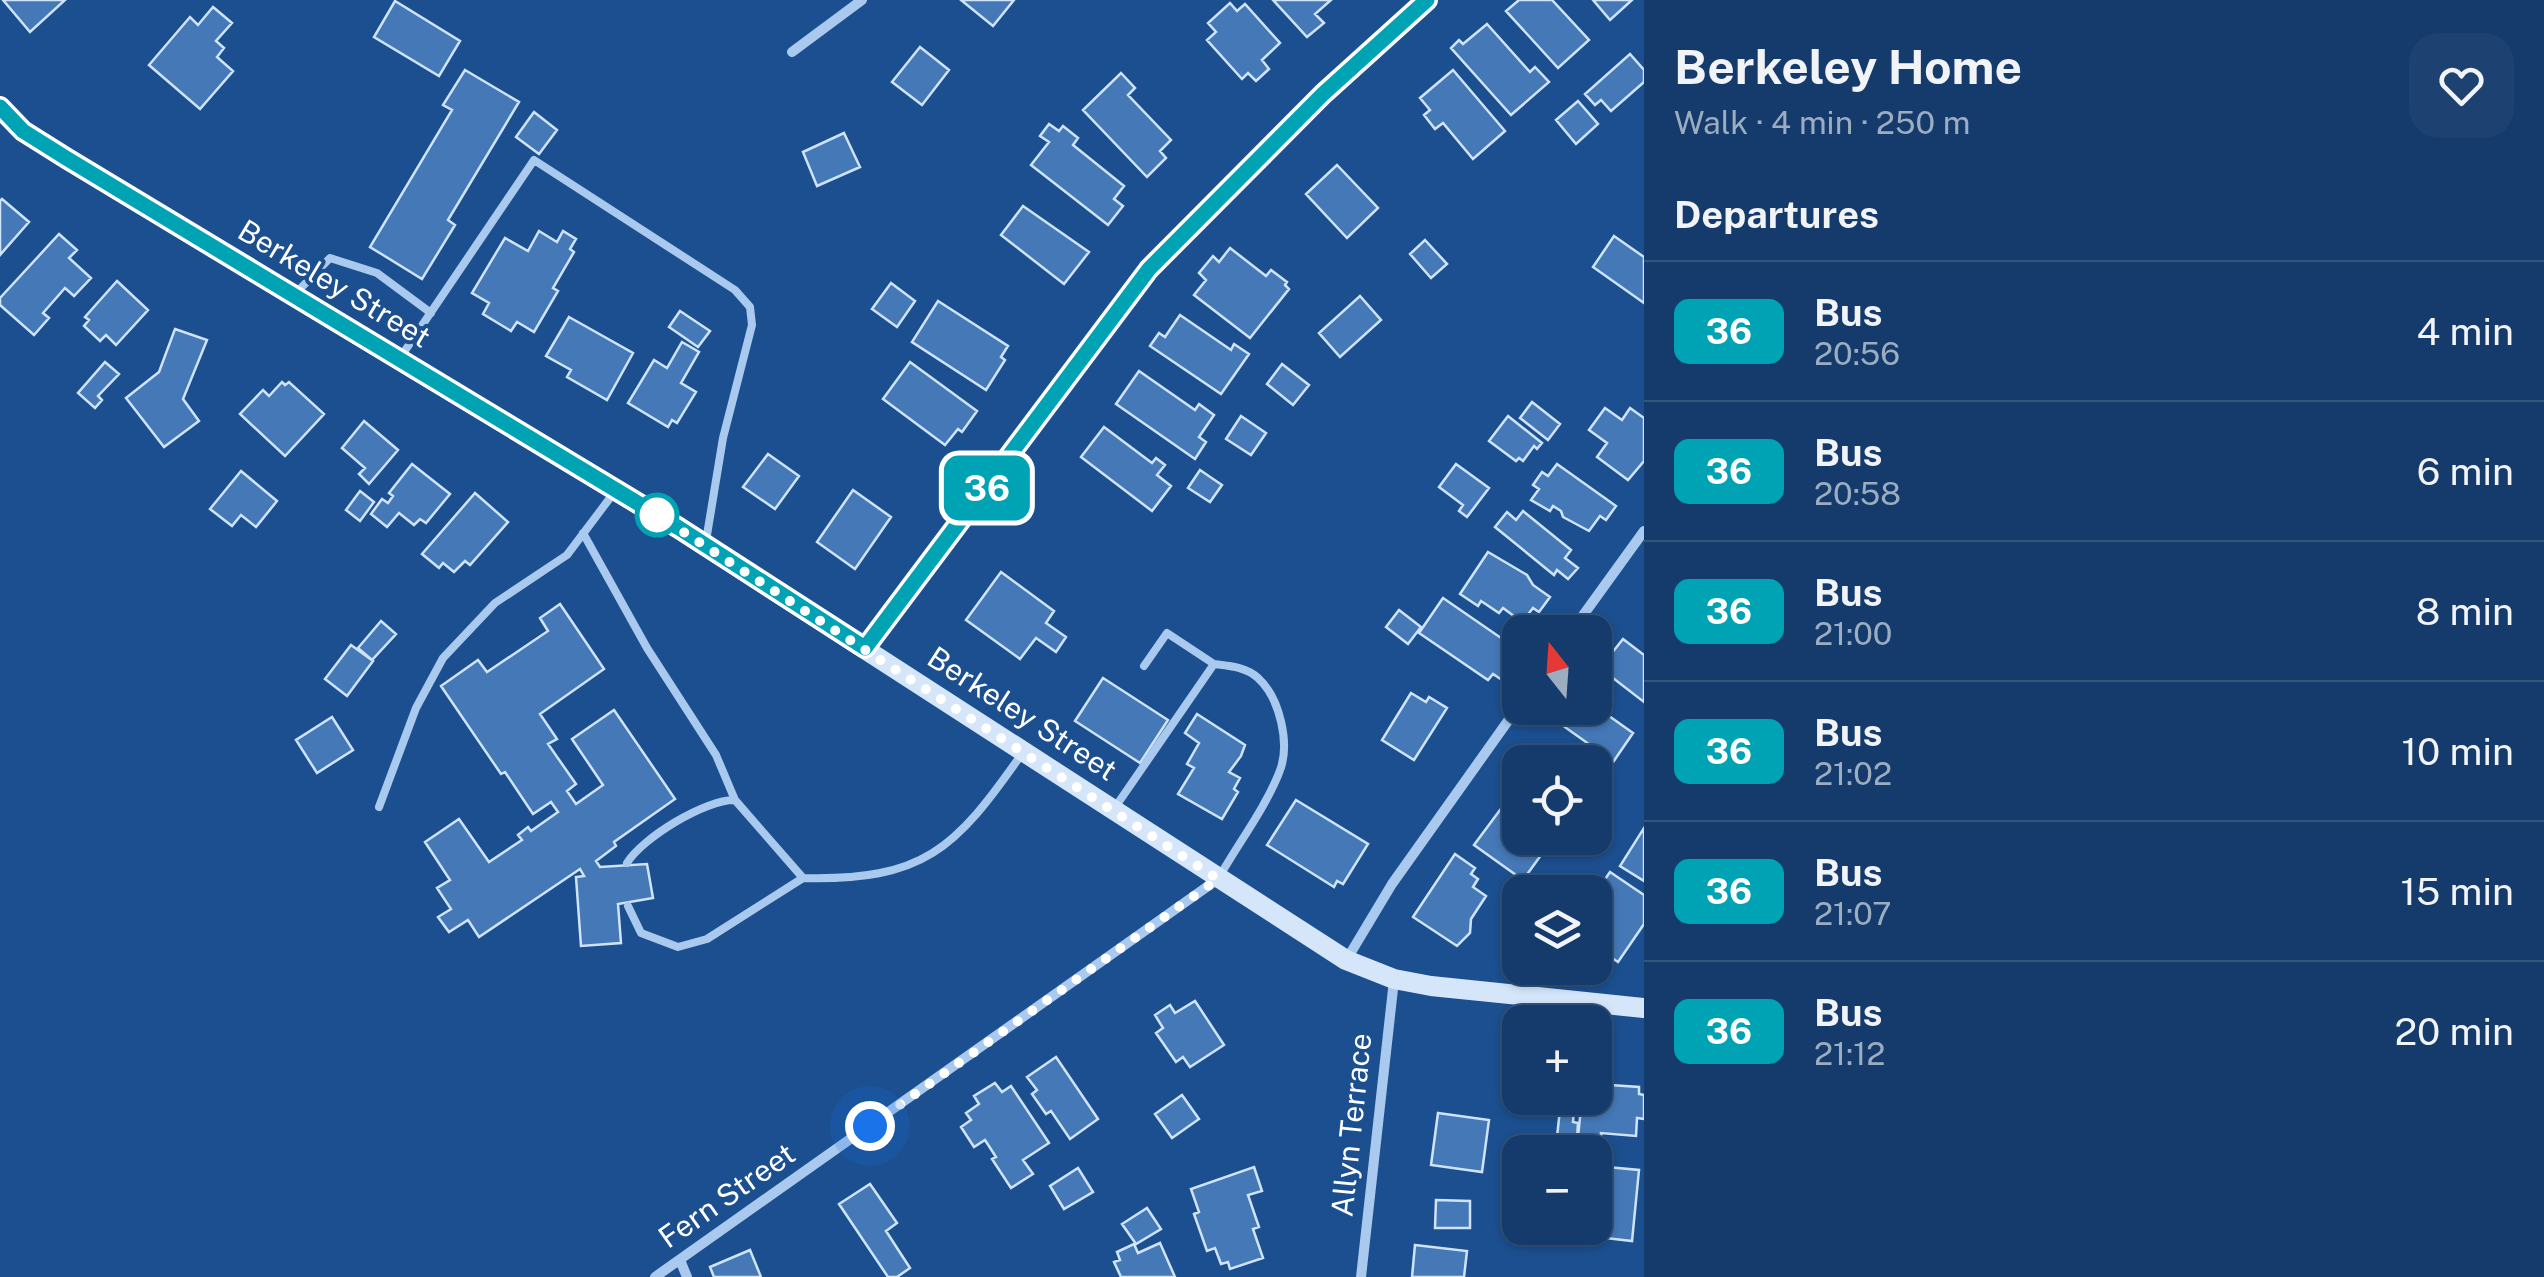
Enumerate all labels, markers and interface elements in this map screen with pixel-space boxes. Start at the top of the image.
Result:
button: heart [2409,33,2514,138]
text: Berkeley Home [1674,38,2022,95]
text: Walk · 4 min · 250 m [1674,104,1970,141]
text: Departures [1674,192,1879,237]
street label: Berkeley Street [232,212,437,355]
text: Bus [1814,290,1883,335]
text: 4 min [2416,309,2514,354]
text: 36 [1706,311,1752,352]
text: 20:56 [1814,335,1900,372]
text: Bus [1814,430,1883,475]
text: 6 min [2417,449,2514,494]
text: 36 [1706,451,1752,492]
line badge: 36 [942,456,1032,520]
text: 36 [964,468,1010,509]
text: 20:58 [1814,475,1901,512]
unlabelled marker [636,494,678,536]
text: Bus [1814,570,1883,615]
text: 8 min [2416,589,2514,634]
text: 36 [1706,591,1752,632]
north arrow [1502,615,1612,725]
map controls [1502,615,1612,1245]
text: 21:00 [1814,615,1892,652]
street label: Berkeley Street [921,639,1124,788]
text: Bus [1814,710,1883,755]
text: 10 min [2402,729,2514,774]
text: 36 [1706,731,1752,772]
button: locate [1502,745,1612,855]
text: 21:02 [1814,755,1892,792]
text: Bus [1814,850,1883,895]
text: 15 min [2401,869,2514,914]
text: 36 [1706,871,1752,912]
button: layers [1502,875,1612,985]
text: 21:07 [1814,895,1892,932]
text: Bus [1814,990,1883,1035]
button: + [1502,1005,1612,1115]
text: 20 min [2394,1009,2514,1054]
text: 36 [1706,1011,1752,1052]
street label: Allyn Terrace [1323,1031,1379,1219]
text: 21:12 [1814,1035,1885,1072]
your location [845,1101,895,1151]
street label: Fern Street [651,1135,802,1255]
button: − [1502,1135,1612,1245]

